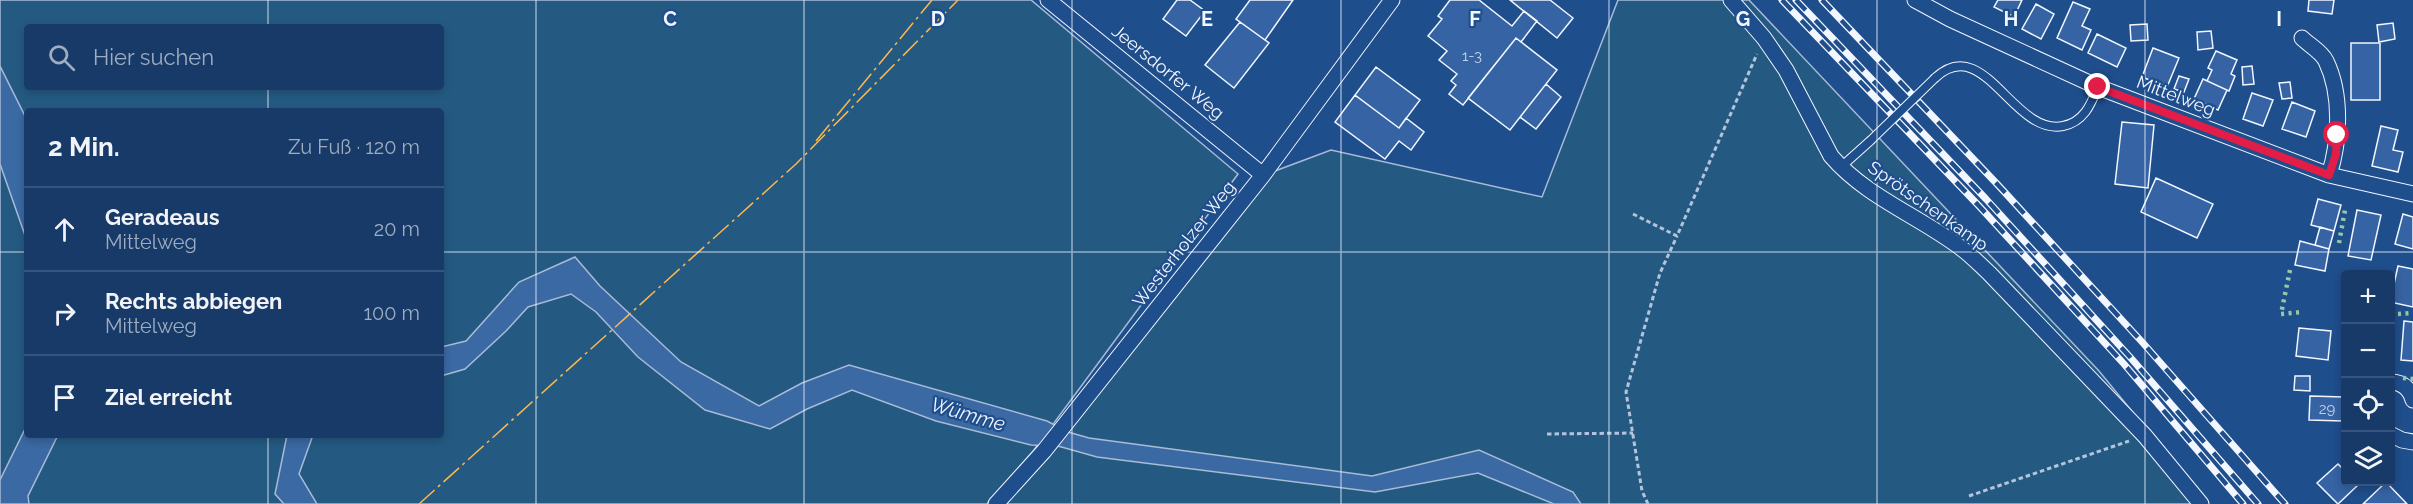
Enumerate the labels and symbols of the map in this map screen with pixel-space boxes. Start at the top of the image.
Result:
text: C [663,7,677,31]
text: D [931,7,945,31]
text: E [1201,7,1213,31]
text: F [1469,7,1481,31]
text: G [1736,7,1750,31]
text: H [2004,7,2018,31]
text: I [2276,7,2282,31]
street label: Jeersdorfer Weg [1108,20,1229,123]
house number: 1-3 [1462,47,1482,65]
street label: Mittelweg [2134,71,2219,120]
route end [2084,73,2110,99]
route start [2323,121,2349,147]
street label: Sprötschenkamp [1864,156,1992,255]
street label: Westerholzer Weg [1128,176,1239,311]
water label: Wümme [928,392,1008,436]
house number: 29 [2319,400,2336,418]

